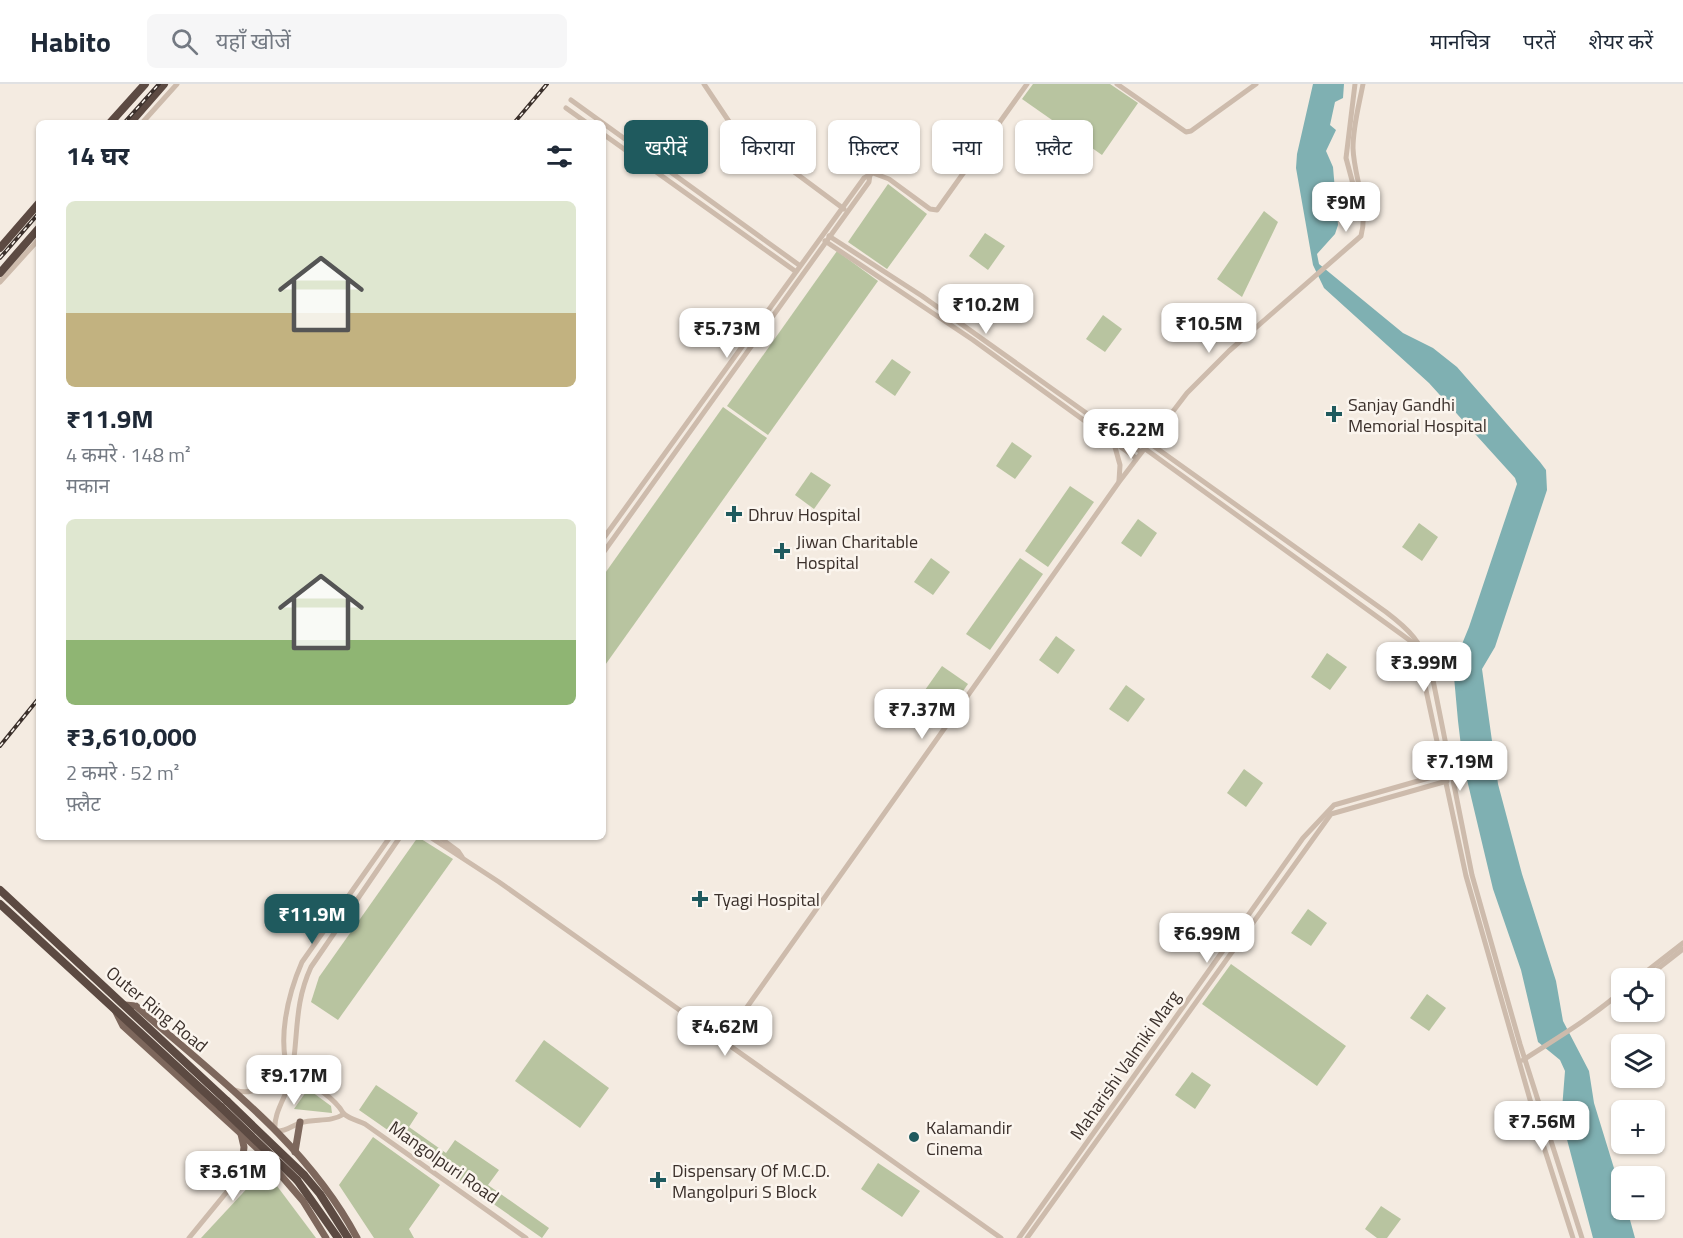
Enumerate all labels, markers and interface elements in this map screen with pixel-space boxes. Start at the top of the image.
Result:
search box [147,14,567,68]
text: Habito [30,20,111,63]
text: यहाँ खोजें [216,24,291,58]
icon: search [168,25,201,58]
text: मानचित्र [1430,25,1490,57]
text: परतें [1523,25,1556,57]
text: शेयर करें [1589,25,1653,57]
chip: खरीदें [624,120,708,174]
chip: किराया [720,120,816,174]
chip: फ़िल्टर [828,120,920,174]
chip: नया [932,120,1003,174]
chip: फ़्लैट [1015,120,1093,174]
text: 14 घर [66,136,129,175]
icon: filters [543,140,576,173]
pin: ₹9M [1317,182,1375,233]
text: ₹9M [1326,186,1366,217]
icon: home [267,240,375,348]
pin: ₹10.2M [937,284,1035,335]
text: ₹10.2M [952,288,1020,319]
pin: ₹10.5M [1160,303,1258,354]
text: ₹10.5M [1175,307,1243,338]
pin: ₹5.73M [678,308,776,359]
text: ₹5.73M [693,312,761,343]
place label: Sanjay Gandhi Memorial Hospital [1348,391,1487,439]
text: ₹11.9M [66,399,154,438]
marker: Sanjay Gandhi Memorial Hospital [1325,405,1343,423]
pin: ₹6.22M [1082,409,1180,460]
text: ₹6.22M [1097,413,1165,444]
text: 4 कमरे · 148 m² [66,439,191,470]
text: मकान [66,470,110,501]
place label: Dhruv Hospital [748,501,861,528]
marker: Dhruv Hospital [725,505,743,523]
place label: Jiwan Charitable Hospital [796,528,918,576]
marker: Jiwan Charitable Hospital [773,542,791,560]
icon: home [267,558,375,666]
pin: ₹3.99M [1375,642,1473,693]
text: ₹3.99M [1390,646,1458,677]
pin: ₹7.37M [873,689,971,740]
text: ₹7.37M [888,693,956,724]
text: ₹3,610,000 [66,717,196,756]
pin: ₹7.19M [1411,741,1509,792]
text: ₹7.19M [1426,745,1494,776]
text: 2 कमरे · 52 m² [66,757,179,788]
text: फ़्लैट [66,788,101,819]
place label: Tyagi Hospital [714,886,820,913]
marker: Tyagi Hospital [691,890,709,908]
pin: ₹11.9M [263,894,361,945]
text: ₹11.9M [278,898,346,929]
pin: ₹6.99M [1158,913,1256,964]
text: ₹6.99M [1173,917,1241,948]
street label: Outer Ring Road [100,960,214,1058]
map controls [1611,968,1665,1220]
button: locate [1611,968,1665,1022]
street label: Maharishi Valmiki Marg [1063,985,1187,1145]
pin: ₹4.62M [676,1006,774,1057]
text: ₹4.62M [691,1010,759,1041]
button: layers [1611,1034,1665,1088]
pin: ₹9.17M [245,1055,343,1106]
text: ₹9.17M [260,1059,328,1090]
button: + [1611,1100,1665,1154]
pin: ₹7.56M [1493,1101,1591,1152]
text: ₹7.56M [1508,1105,1576,1136]
street label: Mangolpuri Road [383,1114,505,1210]
place label: Kalamandir Cinema [926,1114,1012,1162]
marker: Kalamandir Cinema [907,1130,921,1144]
pin: ₹3.61M [184,1151,282,1202]
text: ₹3.61M [199,1155,267,1186]
place label: Dispensary Of M.C.D. Mangolpuri S Block [672,1157,830,1205]
button: − [1611,1166,1665,1220]
marker: Dispensary Of M.C.D. Mangolpuri S Block [649,1171,667,1189]

